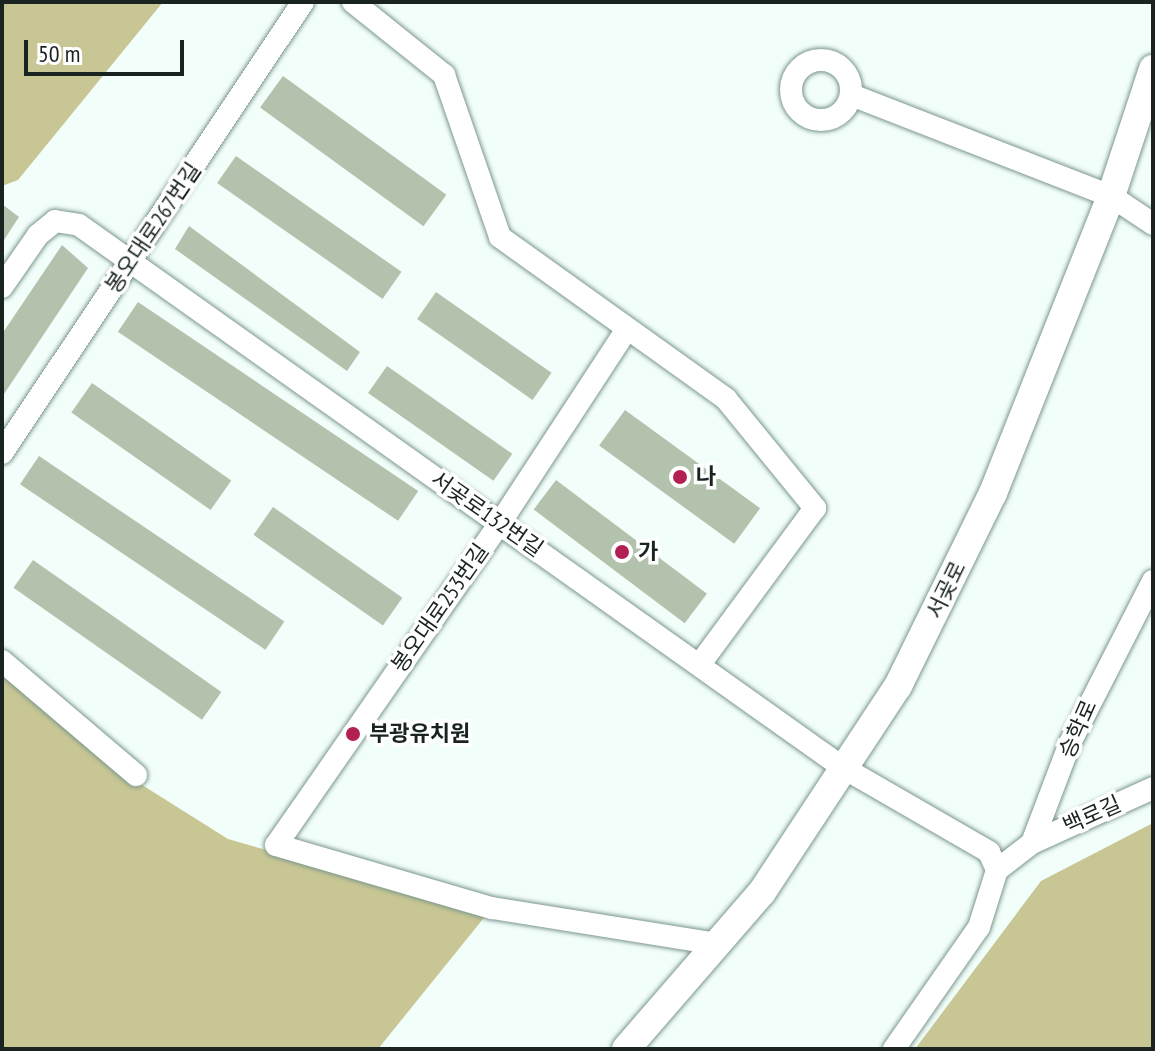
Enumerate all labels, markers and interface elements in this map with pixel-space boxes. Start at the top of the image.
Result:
scale bar [28,24,188,74]
text: 50 m [38,38,80,69]
street label: 봉오대로267번길 [100,158,206,298]
place label: 나 [696,464,716,490]
street label: 서곶로132번길 [426,466,548,562]
marker: 나 [671,468,689,486]
street label: 봉오대로253번길 [386,539,494,677]
place label: 가 [638,539,658,565]
marker: 가 [613,543,631,561]
street label: 서곶로 [921,557,971,623]
street label: 승학로 [1054,696,1102,762]
place label: 부광유치원 [369,721,470,747]
marker: 부광유치원 [344,725,362,743]
street label: 백로길 [1059,791,1125,839]

